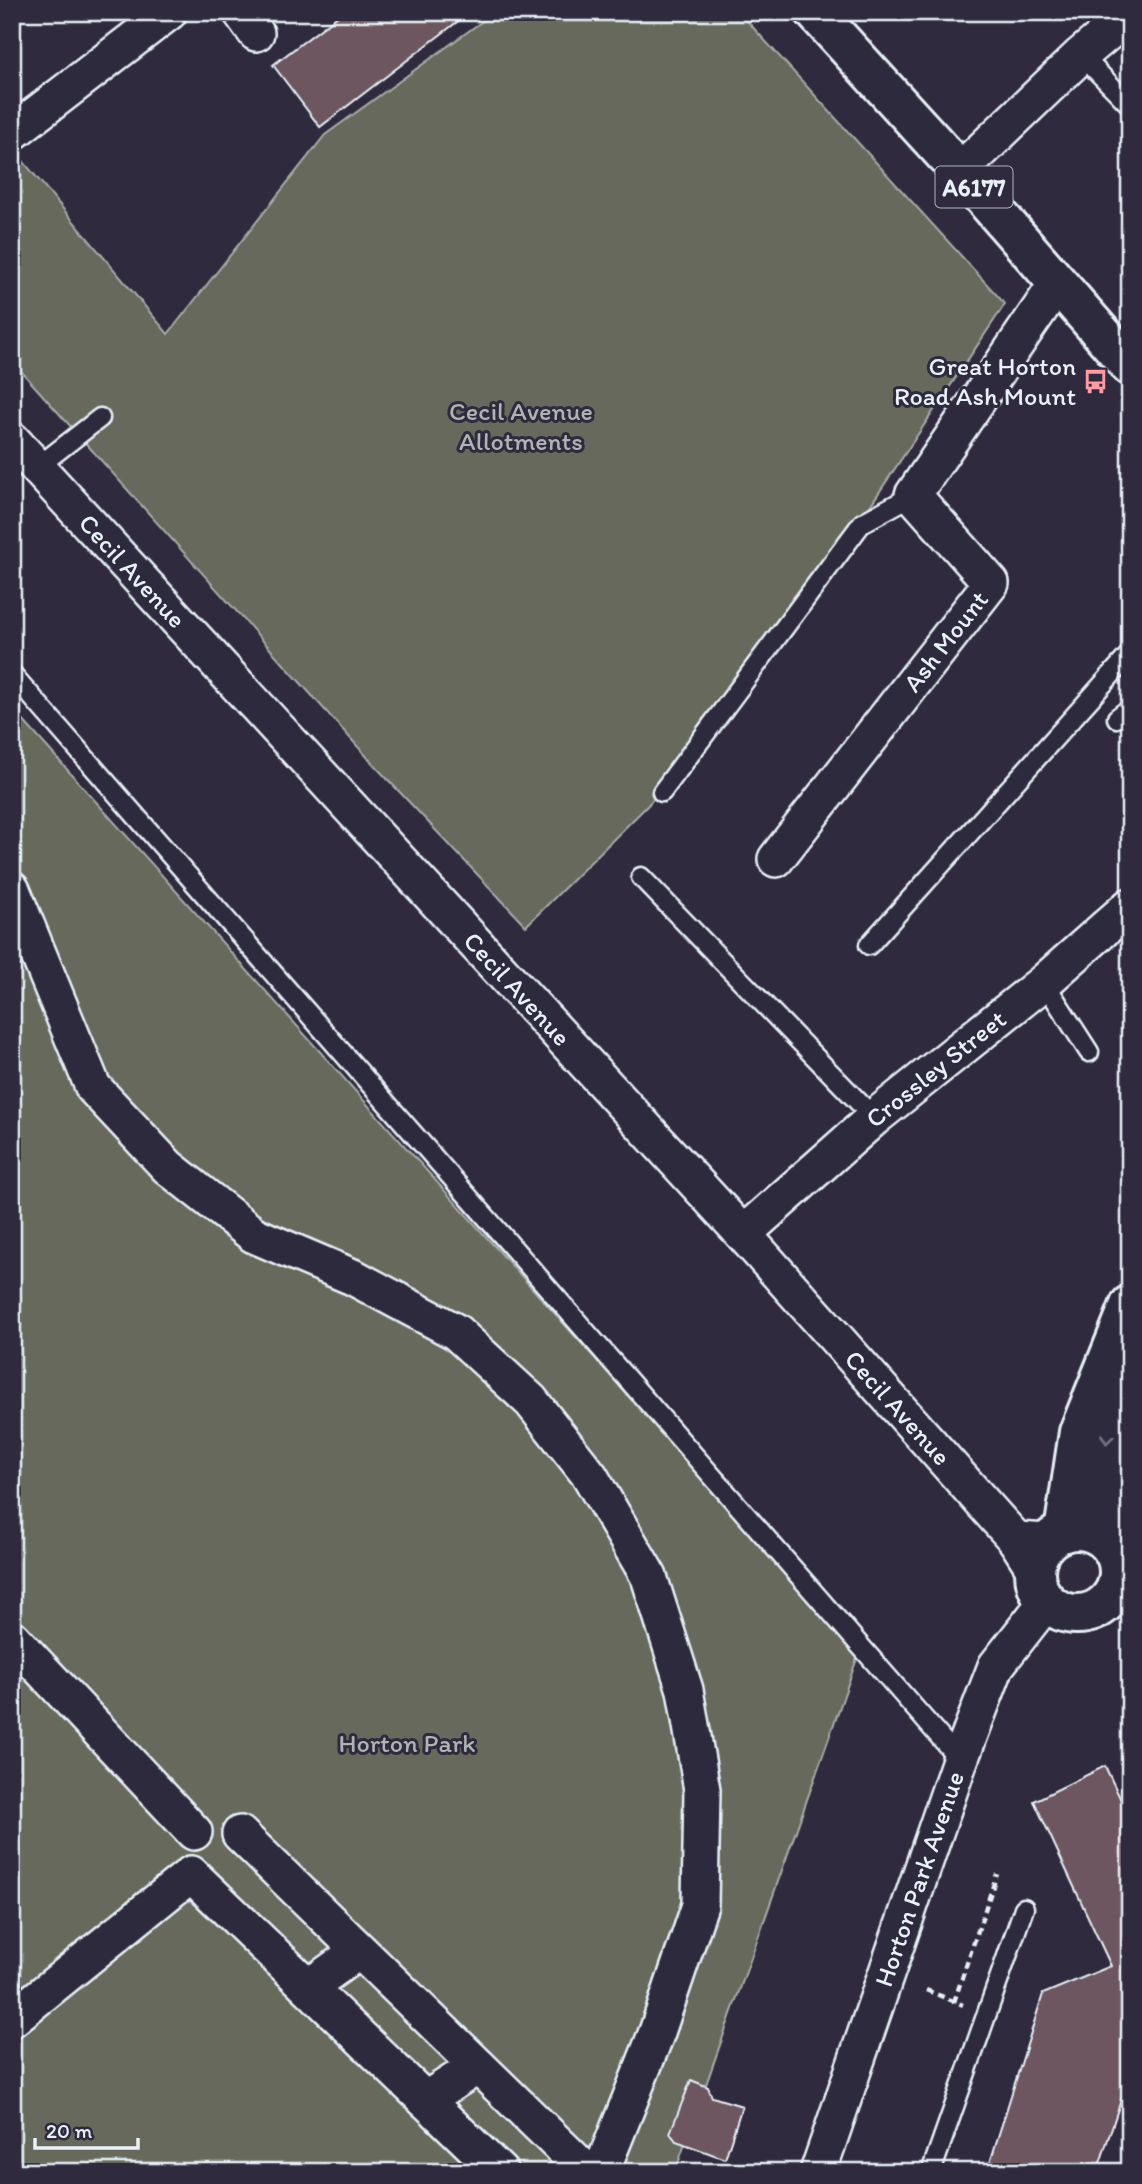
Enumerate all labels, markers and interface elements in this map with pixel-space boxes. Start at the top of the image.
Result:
road number: A6177 [936,167,1012,208]
place label: Great Horton Road Ash Mount [894,350,1076,412]
bus stop icon: Great Horton Road Ash Mount [1082,367,1110,395]
park label: Cecil Avenue Allotments [449,395,593,457]
street label: Cecil Avenue [72,507,193,635]
street label: Ash Mount [896,584,995,698]
street label: Cecil Avenue [457,925,578,1053]
street label: Crossley Street [859,1003,1013,1134]
street label: Cecil Avenue [838,1343,958,1472]
one-way arrow [1100,1433,1115,1445]
park label: Horton Park [338,1727,476,1759]
street label: Horton Park Avenue [867,1767,971,1991]
scale bar [35,2107,138,2151]
text: 20 m [46,2118,93,2143]

